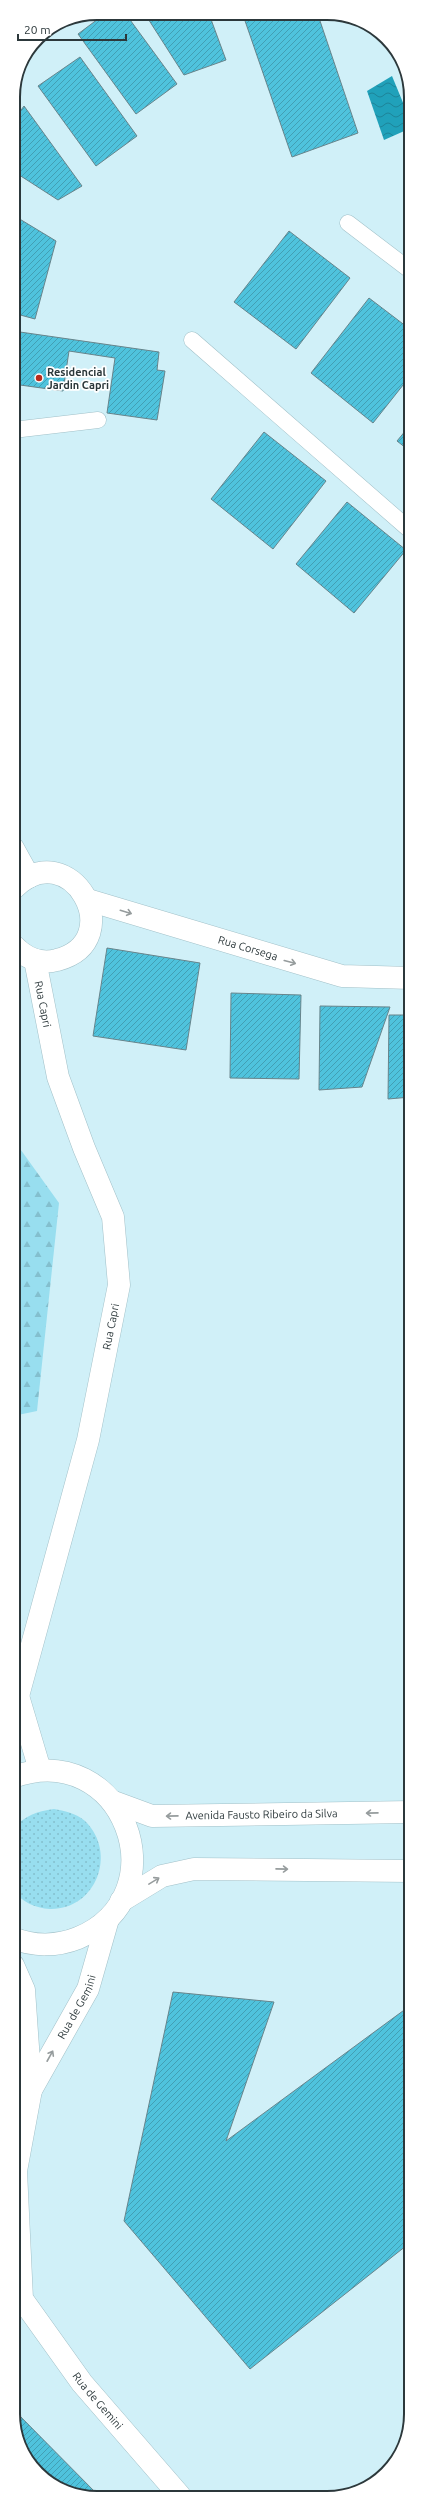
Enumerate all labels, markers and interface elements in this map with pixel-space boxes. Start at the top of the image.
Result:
scale bar [18,16,126,42]
text: 20 m [24,23,51,36]
place label: Residencial Jardin Capri [47,366,109,391]
marker: Residencial Jardin Capri [34,373,44,383]
one-way arrow [119,909,132,916]
street label: Rua Corsega [217,933,279,962]
one-way arrow [283,959,296,967]
street label: Rua Capri [33,980,53,1028]
street label: Rua Capri [100,1302,121,1351]
street label: Avenida Fausto Ribeiro da Silva [185,1807,338,1821]
one-way arrow [366,1809,379,1816]
one-way arrow [166,1812,179,1820]
one-way arrow [275,1866,288,1873]
one-way arrow [148,1876,160,1884]
street label: Rua de Gemini [55,1973,98,2041]
one-way arrow [47,2050,55,2062]
street label: Rua de Gemini [70,2370,125,2432]

